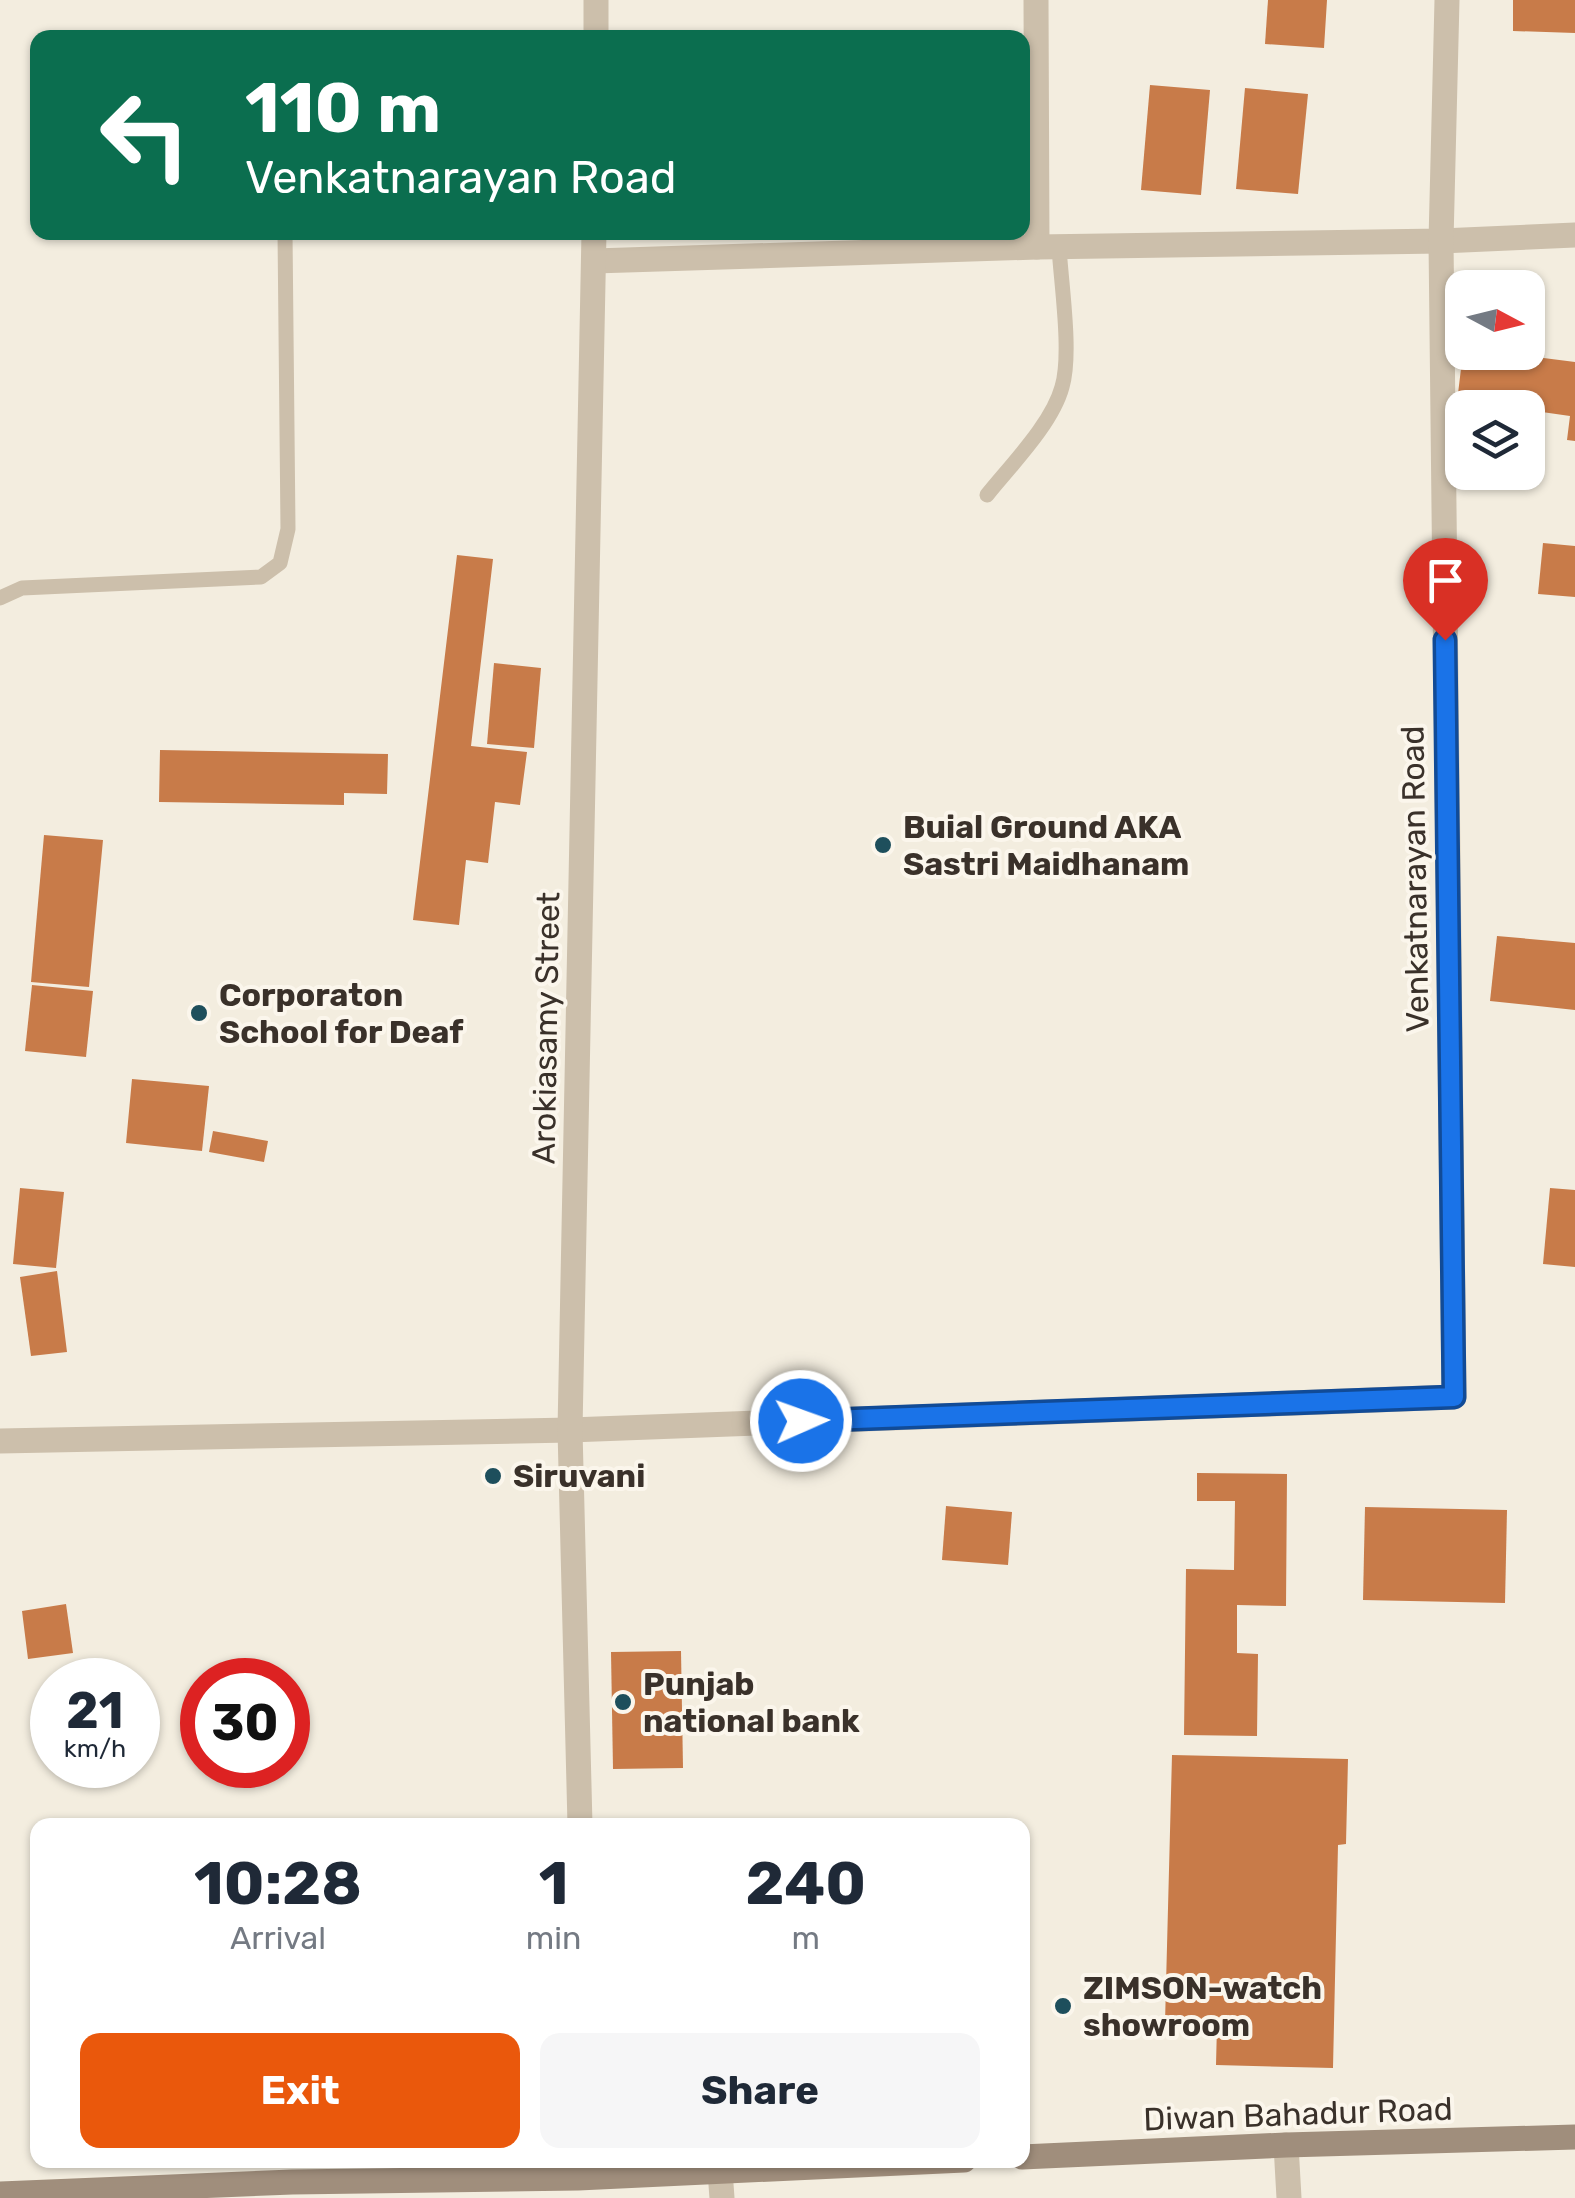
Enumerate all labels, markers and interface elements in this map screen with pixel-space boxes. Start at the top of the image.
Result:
text: 110 m [245,67,441,150]
icon: left [80,70,210,200]
text: Venkatnarayan Road [245,151,677,204]
north arrow [1445,270,1545,370]
map controls [1445,270,1545,490]
button: layers [1445,390,1545,490]
pin [1403,538,1488,641]
icon: arrive [1418,553,1473,608]
street label: Venkatnarayan Road [1393,725,1437,1033]
place label: Buial Ground AKA Sastri Maidhanam [903,808,1189,883]
marker: Buial Ground AKA Sastri Maidhanam [872,834,894,856]
street label: Arokiasamy Street [525,891,567,1165]
place label: Corporaton School for Deaf [219,976,464,1051]
marker: Corporaton School for Deaf [188,1002,210,1024]
position arrow [749,1369,853,1473]
place label: Siruvani [513,1457,645,1495]
marker: Siruvani [482,1465,504,1487]
speed limit sign: 30 [180,1658,310,1788]
place label: Punjab national bank [643,1665,860,1740]
text: 21 [66,1681,124,1741]
marker: Punjab national bank [612,1691,634,1713]
text: km/h [64,1734,126,1763]
text: 10:28 [194,1848,362,1919]
text: 1 [539,1848,569,1919]
text: 240 [745,1848,866,1919]
text: Arrival [230,1919,326,1957]
text: min [526,1919,581,1957]
text: m [791,1919,820,1957]
place label: ZIMSON-watch showroom [1083,1969,1322,2044]
marker: ZIMSON-watch showroom [1052,1995,1074,2017]
button: Exit [80,2033,520,2148]
button: Share [540,2033,980,2148]
street label: Diwan Bahadur Road [1143,2090,1453,2138]

